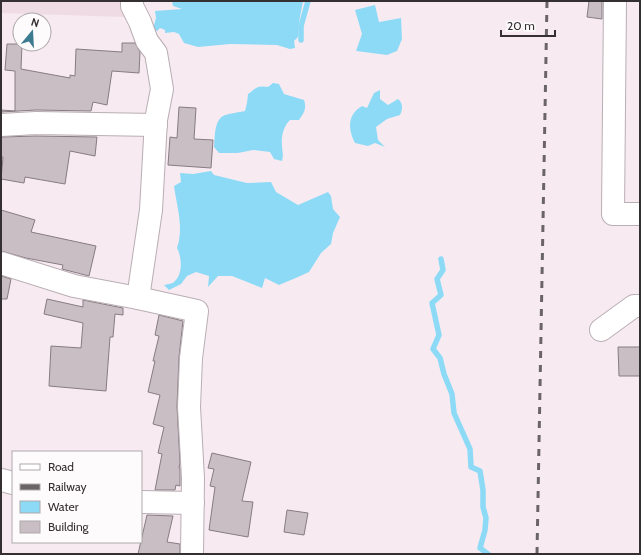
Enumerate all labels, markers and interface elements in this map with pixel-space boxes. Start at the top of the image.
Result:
north arrow [12,12,52,52]
scale bar [501,12,555,38]
text: N [29,15,41,30]
text: 20 m [507,18,535,33]
legend [12,451,142,543]
text: Road [48,459,74,474]
text: Railway [48,479,86,494]
text: Water [48,499,79,514]
text: Building [48,519,90,534]

